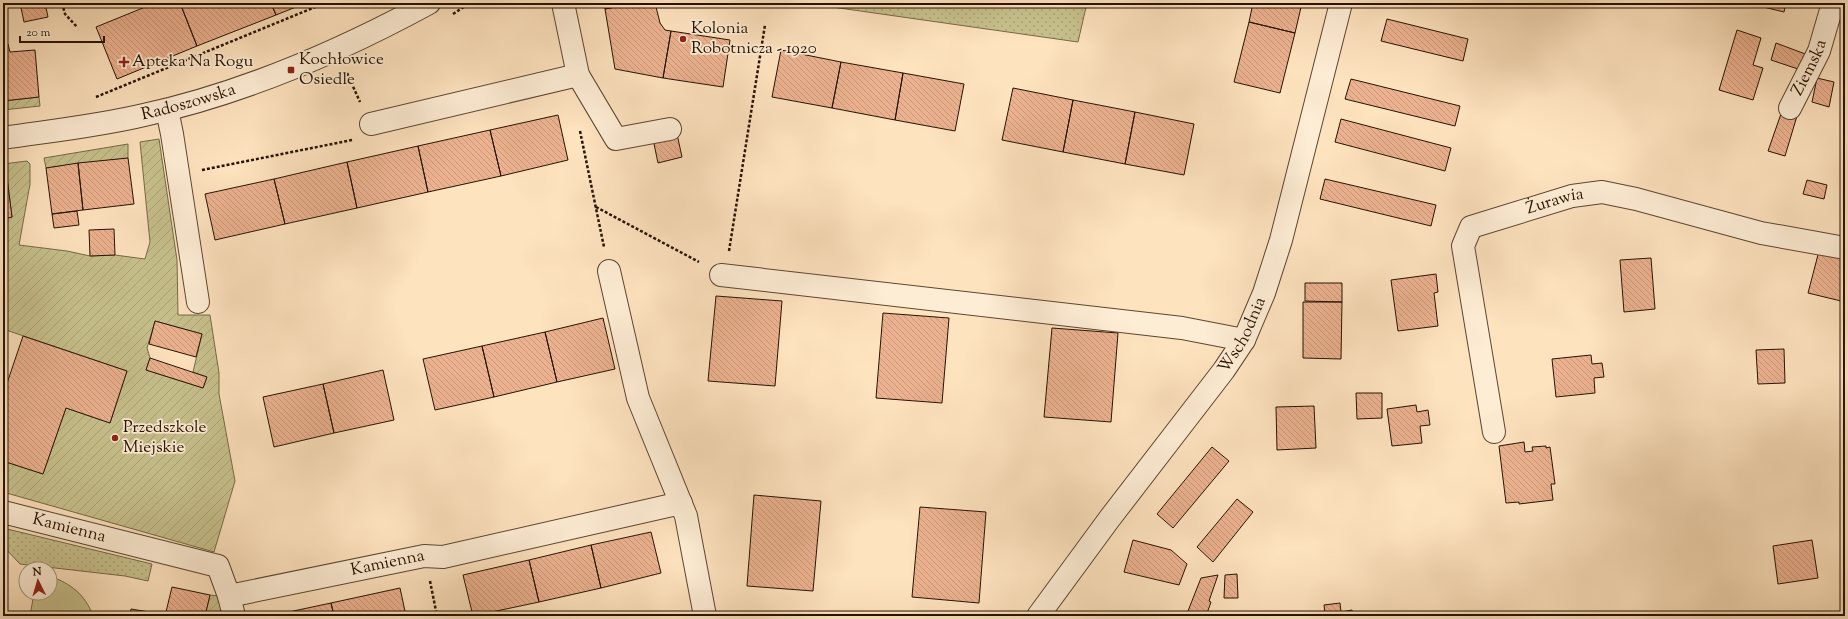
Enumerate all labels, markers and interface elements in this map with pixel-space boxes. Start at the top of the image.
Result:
place label: Kolonia Robotnicza - 1920 [691,17,817,61]
scale bar [20,18,104,44]
text: 20 m [26,24,51,42]
marker: Kolonia Robotnicza - 1920 [678,34,688,44]
street label: Ziemska [1786,37,1834,100]
place label: Kochłowice Osiedle [299,48,384,92]
place label: Apteka Na Rogu [132,50,254,74]
marker: Apteka Na Rogu [119,57,129,67]
marker: Kochłowice Osiedle [286,65,296,75]
street label: Radoszowska [139,78,239,127]
street label: Żurawia [1523,183,1585,221]
street label: Wschodnia [1213,293,1273,379]
place label: Przedszkole Miejskie [123,416,207,460]
marker: Przedszkole Miejskie [110,433,120,443]
street label: Kamienna [30,508,108,549]
street label: Kamienna [349,544,427,583]
north arrow [18,561,58,601]
text: N [31,564,43,580]

